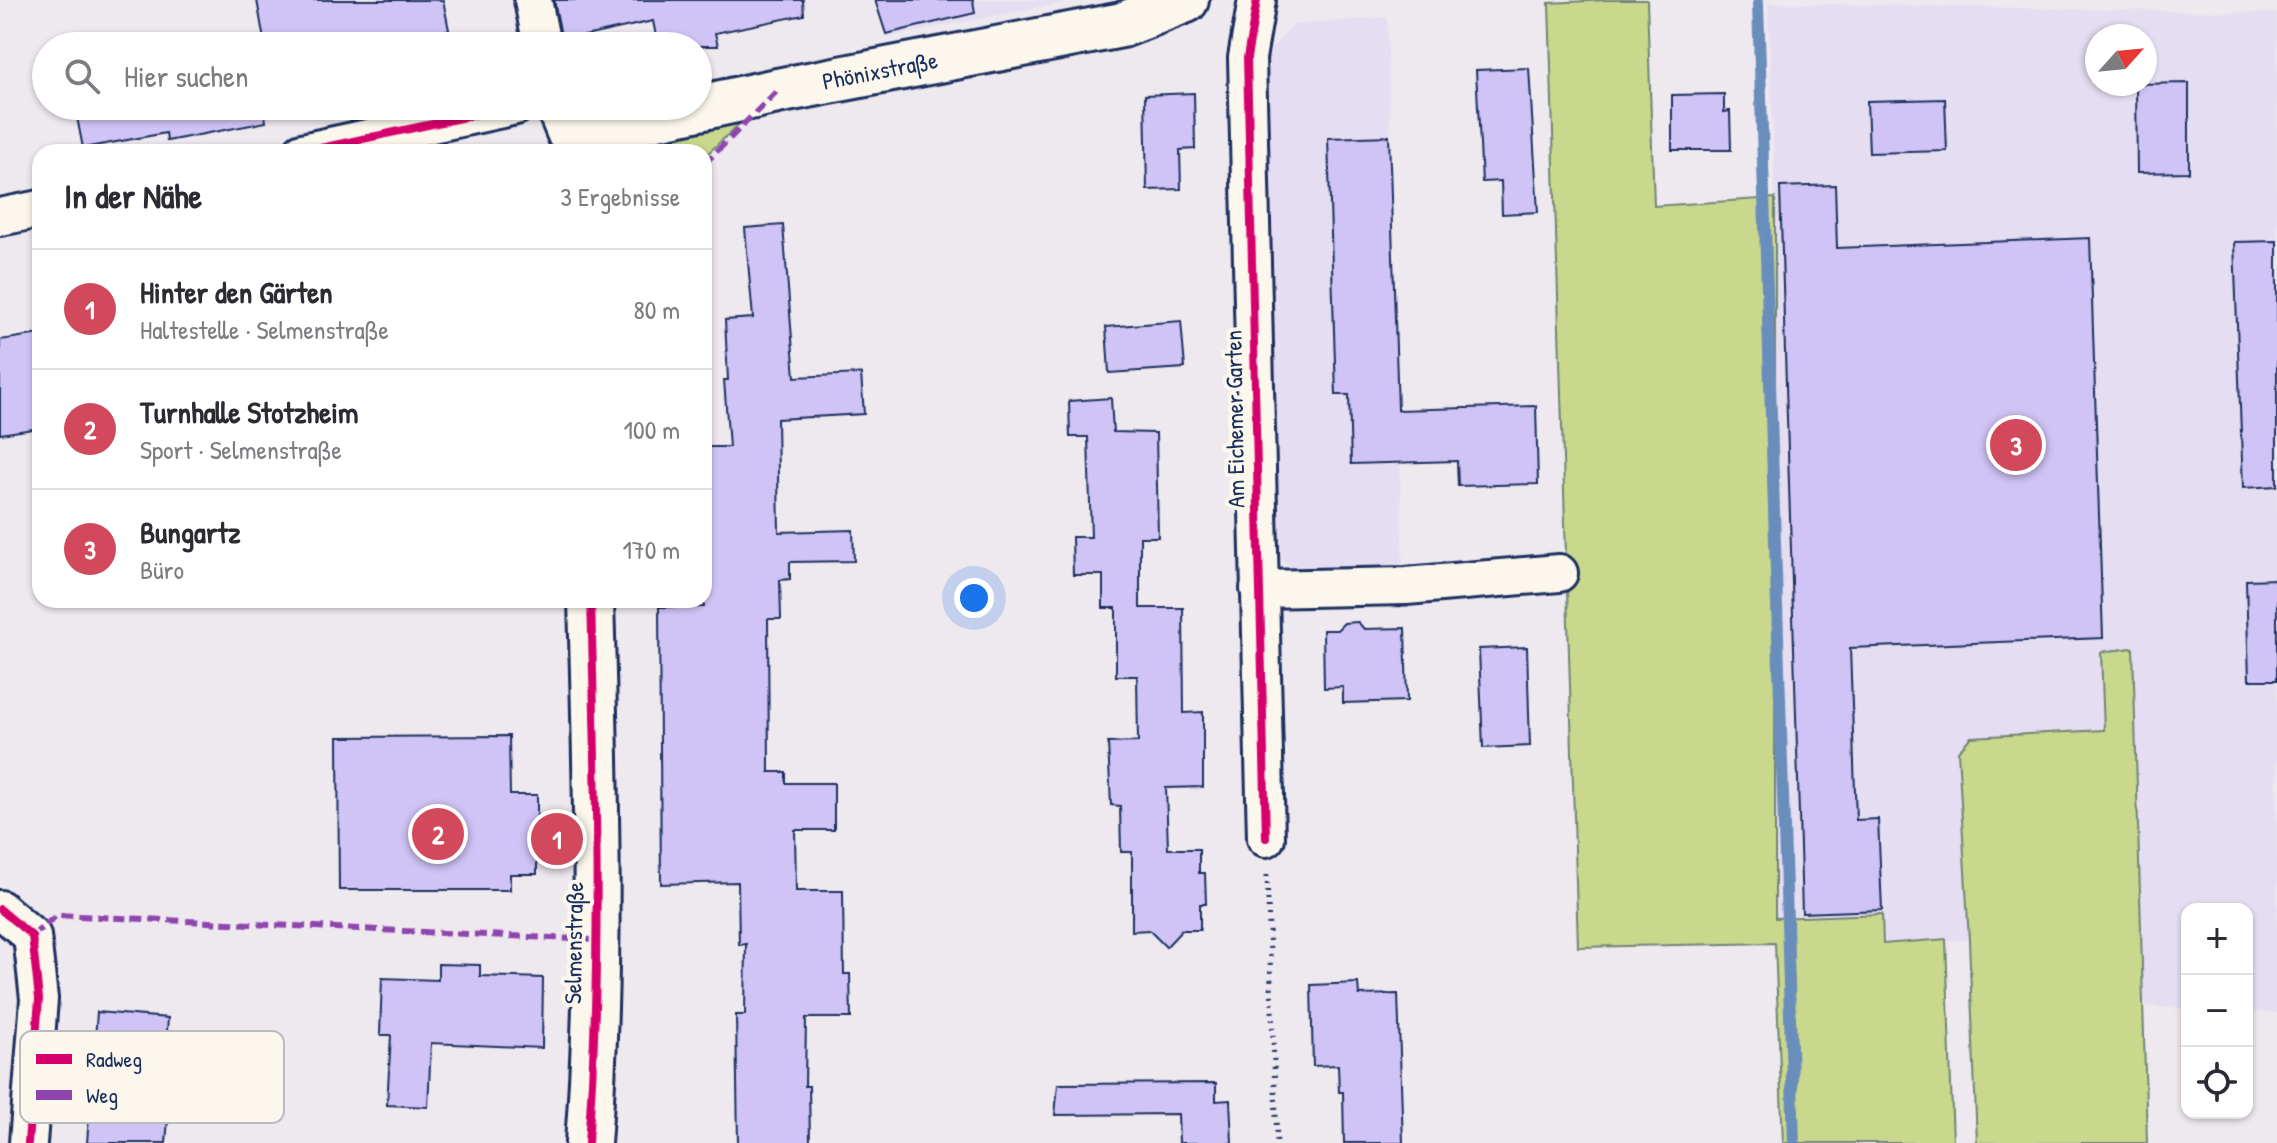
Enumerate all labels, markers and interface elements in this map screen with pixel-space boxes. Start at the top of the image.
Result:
north arrow [2085,24,2157,96]
search box [32,32,712,120]
street label: Phönixstraße [819,43,941,97]
icon: search [60,54,104,98]
text: Hier suchen [124,56,248,96]
text: In der Nähe [64,173,202,219]
text: 3 Ergebnisse [560,179,680,214]
text: Hinter den Gärten [140,272,333,312]
text: 1 [85,292,95,327]
text: 80 m [633,292,680,327]
text: Haltestelle · Selmenstraße [140,312,389,347]
street label: Am Eichemer Garten [1216,330,1252,508]
text: Turnhalle Stotzheim [140,392,358,432]
text: 2 [84,412,96,447]
text: 100 m [624,412,680,447]
pin: 3 [1990,415,2042,475]
text: Sport · Selmenstraße [140,432,342,467]
text: Bungartz [140,512,241,552]
text: 3 [84,532,96,567]
text: 170 m [622,532,680,567]
text: Büro [140,552,184,587]
your location [954,578,994,618]
pin: 2 [412,804,464,864]
pin: 1 [531,809,583,869]
street label: Selmenstraße [556,881,590,1004]
map controls [2181,903,2253,1119]
button: + [2181,903,2253,975]
button: − [2181,975,2253,1047]
legend [20,1031,284,1123]
text: Radweg [86,1044,142,1074]
button: locate [2181,1047,2253,1119]
text: Weg [86,1080,118,1110]

